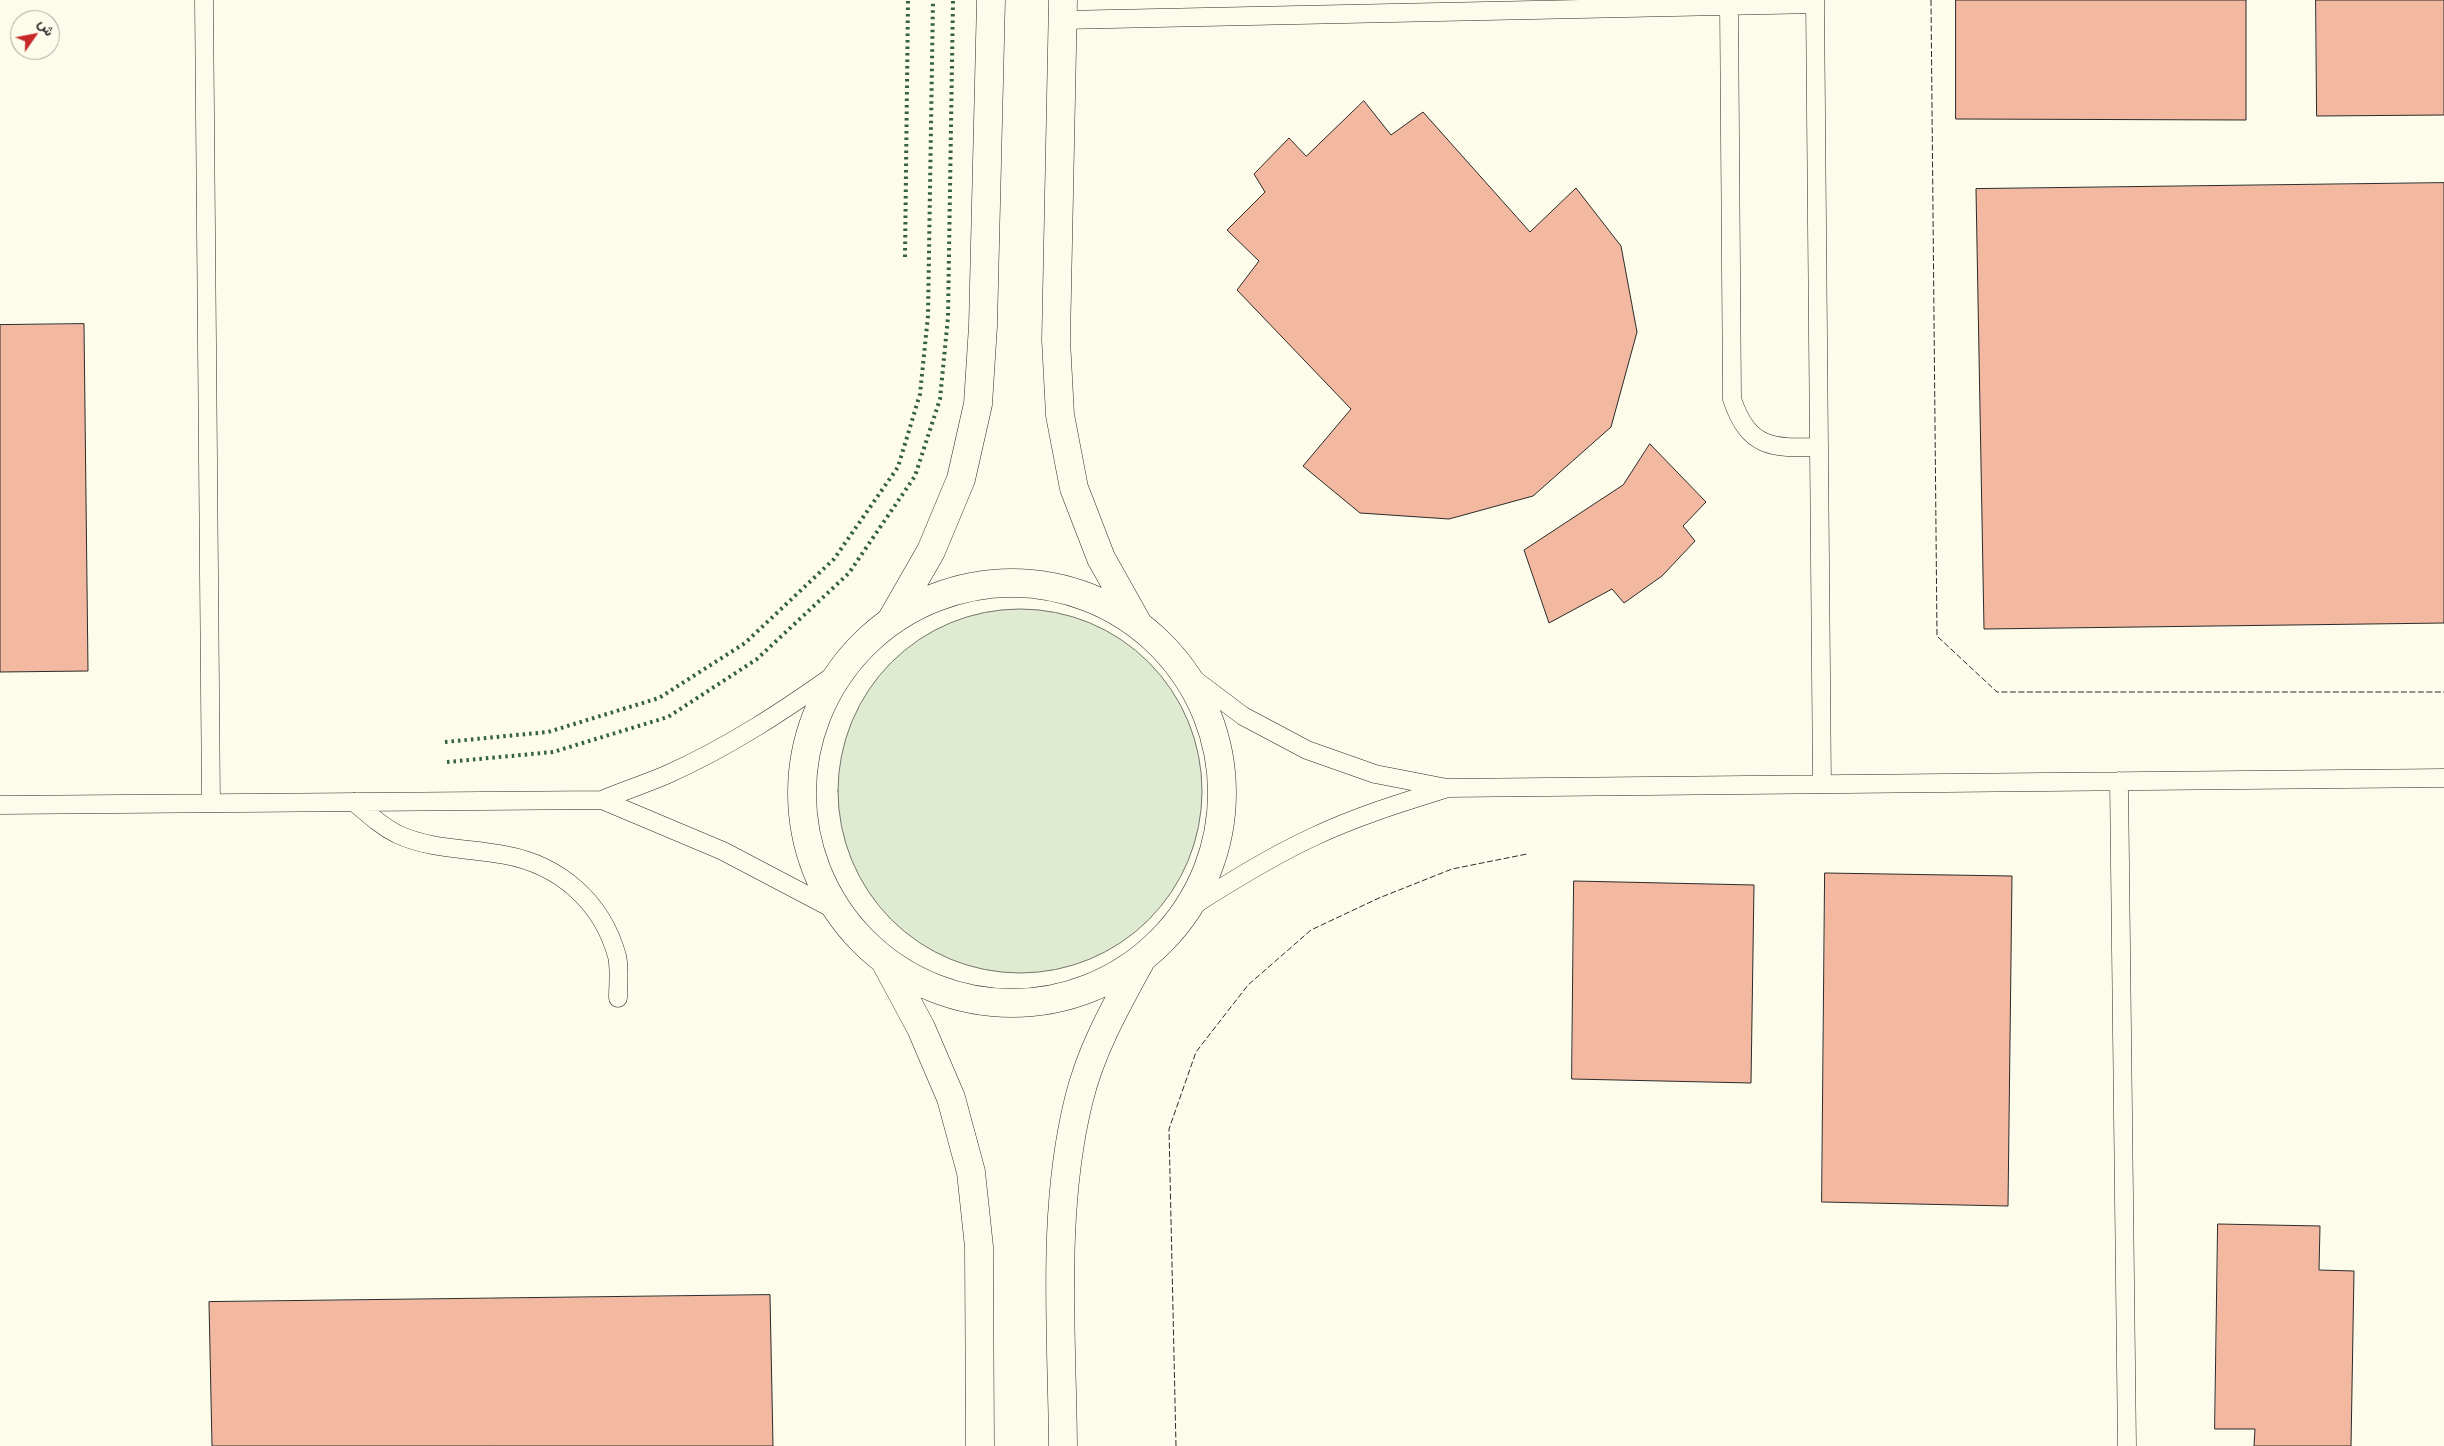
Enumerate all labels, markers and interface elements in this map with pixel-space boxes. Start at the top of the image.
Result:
north arrow [10,10,60,60]
text: ش [35,15,59,39]

